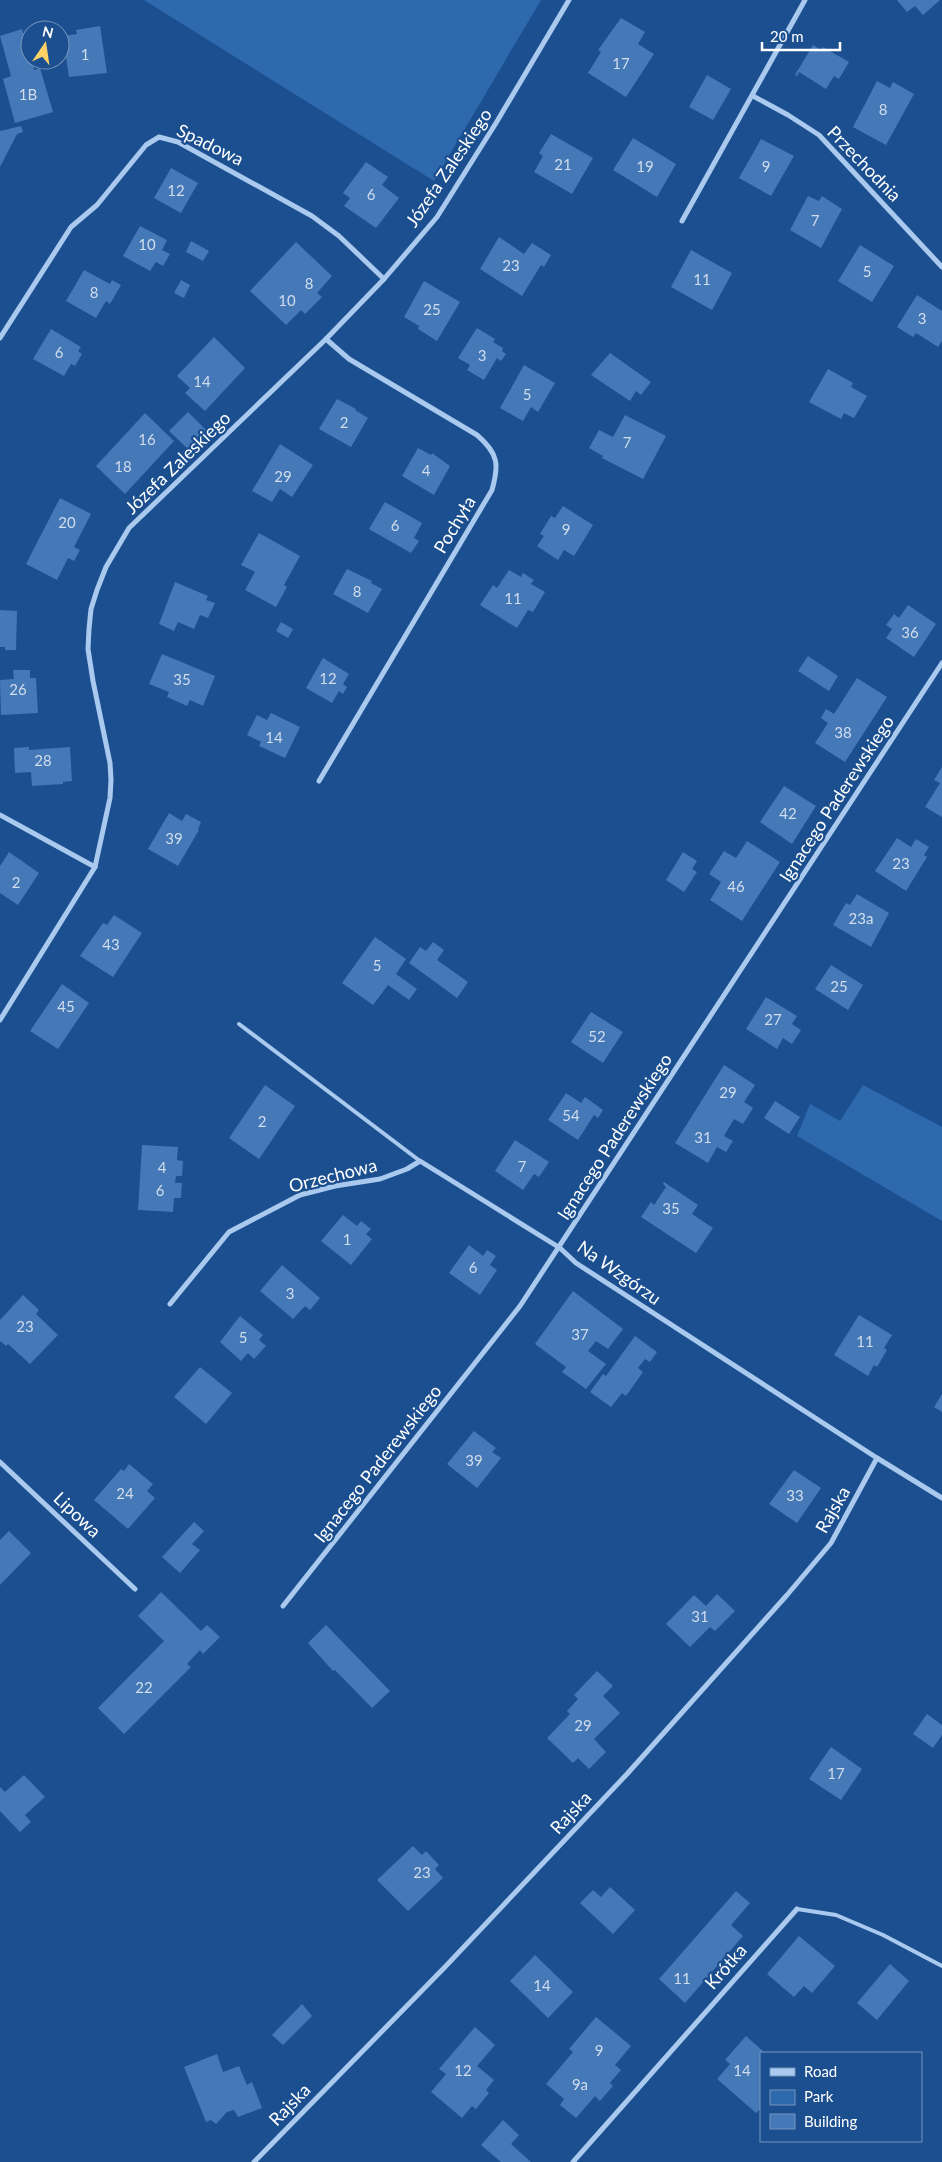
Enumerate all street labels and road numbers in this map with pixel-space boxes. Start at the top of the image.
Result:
street label: Józefa Zaleskiego [400,104,496,231]
street label: Spadowa [173,118,247,170]
street label: Przechodnia [823,121,906,206]
street label: Józefa Zaleskiego [120,406,235,518]
street label: Pochyła [429,492,480,557]
street label: Ignacego Paderewskiego [774,711,898,886]
street label: Ignacego Paderewskiego [552,1049,676,1224]
street label: Orzechowa [286,1153,379,1197]
street label: Na Wzgórzu [573,1235,666,1309]
street label: Ignacego Paderewskiego [309,1380,446,1547]
street label: Rajska [810,1482,854,1537]
street label: Lipowa [49,1487,106,1542]
street label: Rajska [545,1786,595,1838]
street label: Krótka [700,1939,751,1993]
street label: Rajska [264,2079,315,2130]

